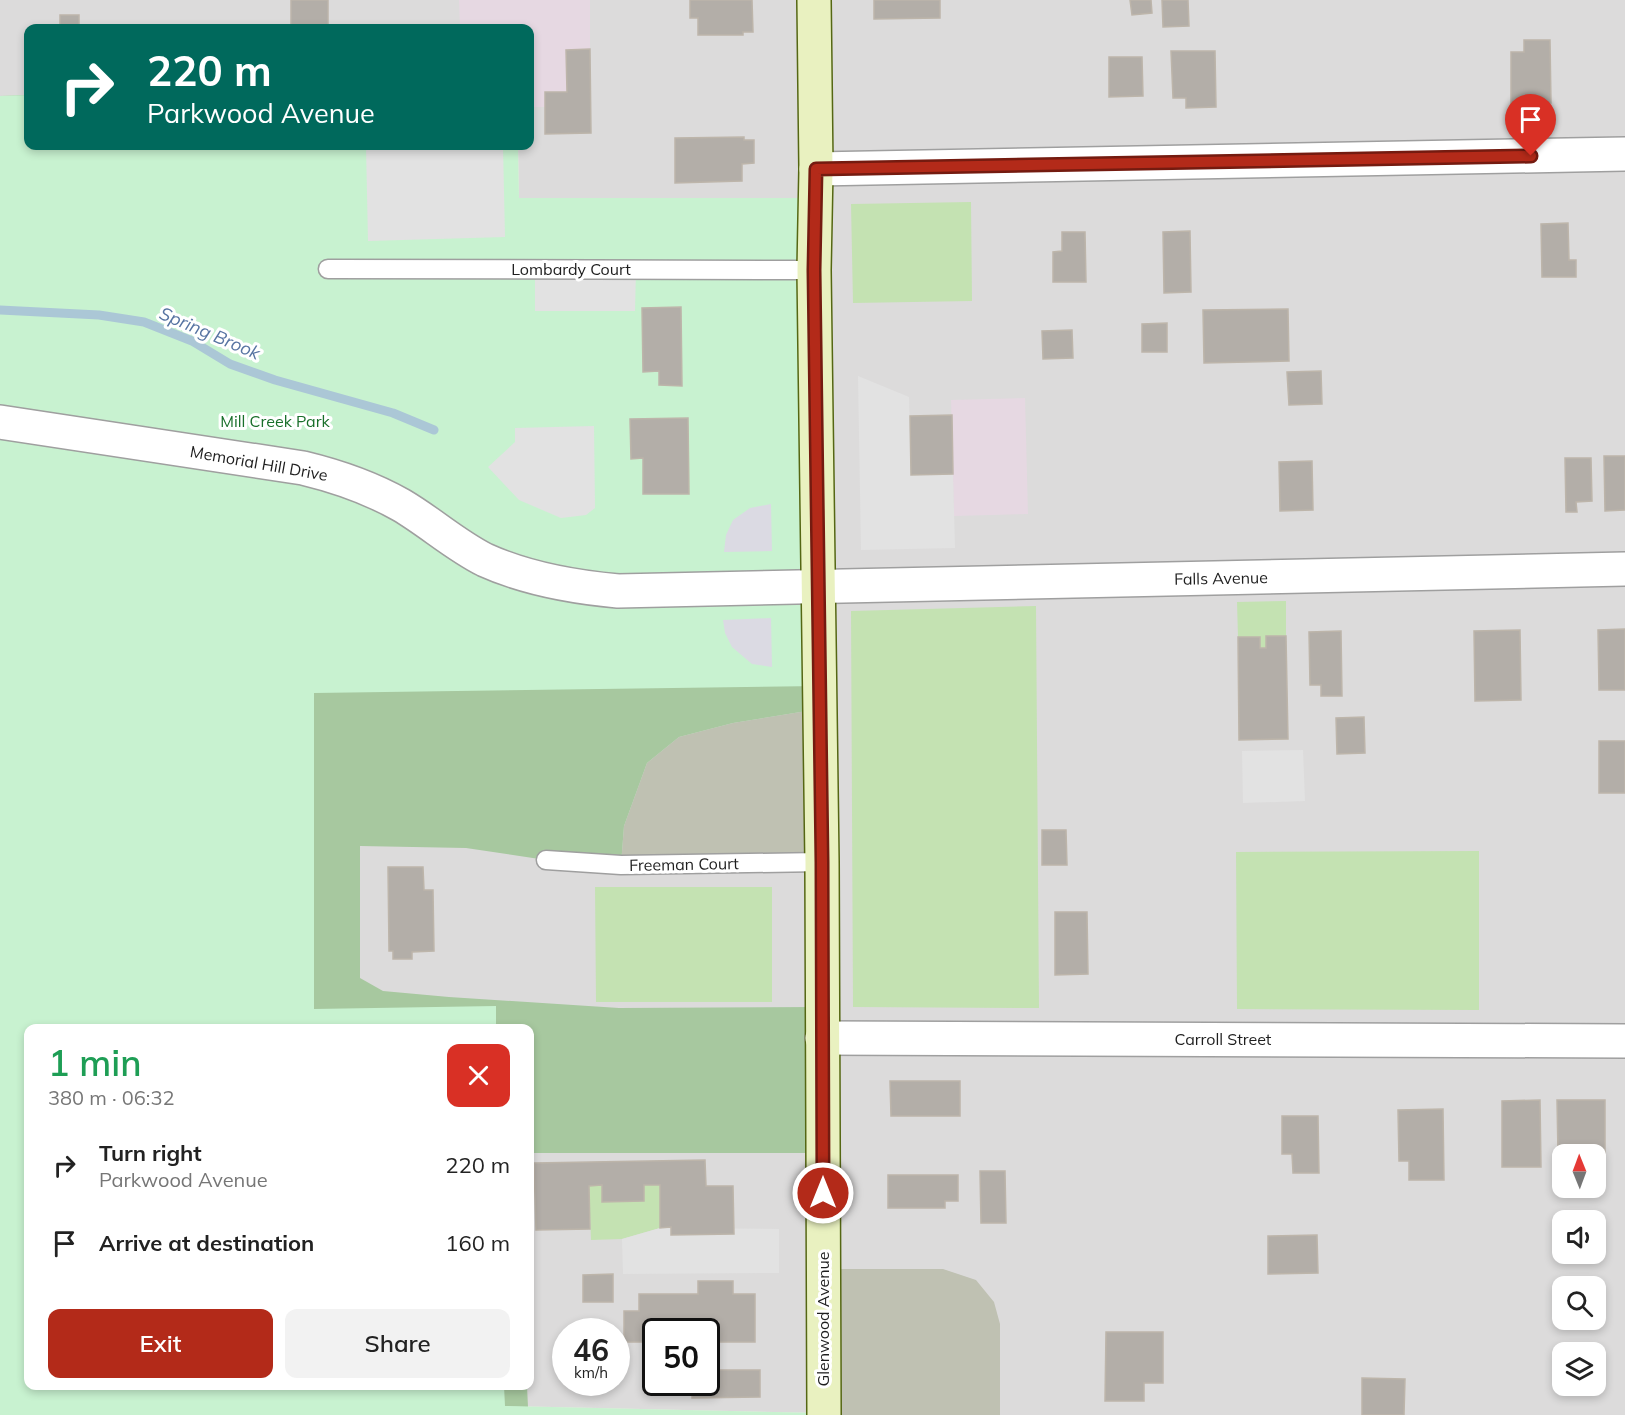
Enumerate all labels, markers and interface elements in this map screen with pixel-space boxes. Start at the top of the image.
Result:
text: 220 m [147,44,272,97]
icon: right [48,48,126,126]
pin [1505,94,1556,156]
text: Parkwood Avenue [147,96,375,130]
icon: arrive [1514,103,1547,136]
street label: Lombardy Court [511,259,631,279]
water label: Spring Brook [156,301,265,365]
park label: Mill Creek Park [220,411,330,431]
street label: Memorial Hill Drive [189,441,329,485]
street label: Falls Avenue [1174,567,1268,589]
street label: Freeman Court [629,853,739,875]
street label: Carroll Street [1175,1029,1272,1049]
text: 1 min [48,1040,142,1085]
button: close [447,1044,510,1107]
text: 380 m · 06:32 [48,1085,174,1110]
text: Turn right [99,1139,202,1167]
north arrow [1552,1144,1606,1198]
map controls [1552,1144,1606,1396]
icon: right [48,1149,81,1182]
text: 220 m [445,1151,510,1179]
position arrow [791,1161,855,1225]
text: Parkwood Avenue [99,1167,268,1192]
button: sound [1552,1210,1606,1264]
icon: arrive [48,1227,81,1260]
text: Arrive at destination [99,1229,314,1257]
text: 160 m [445,1229,510,1257]
street label: Glenwood Avenue [813,1251,833,1387]
button: search [1552,1276,1606,1330]
button: Exit [48,1309,273,1378]
button: Share [285,1309,510,1378]
speed limit sign: 50 [642,1318,720,1396]
text: 46 [573,1331,609,1369]
button: layers [1552,1342,1606,1396]
text: km/h [574,1363,608,1382]

